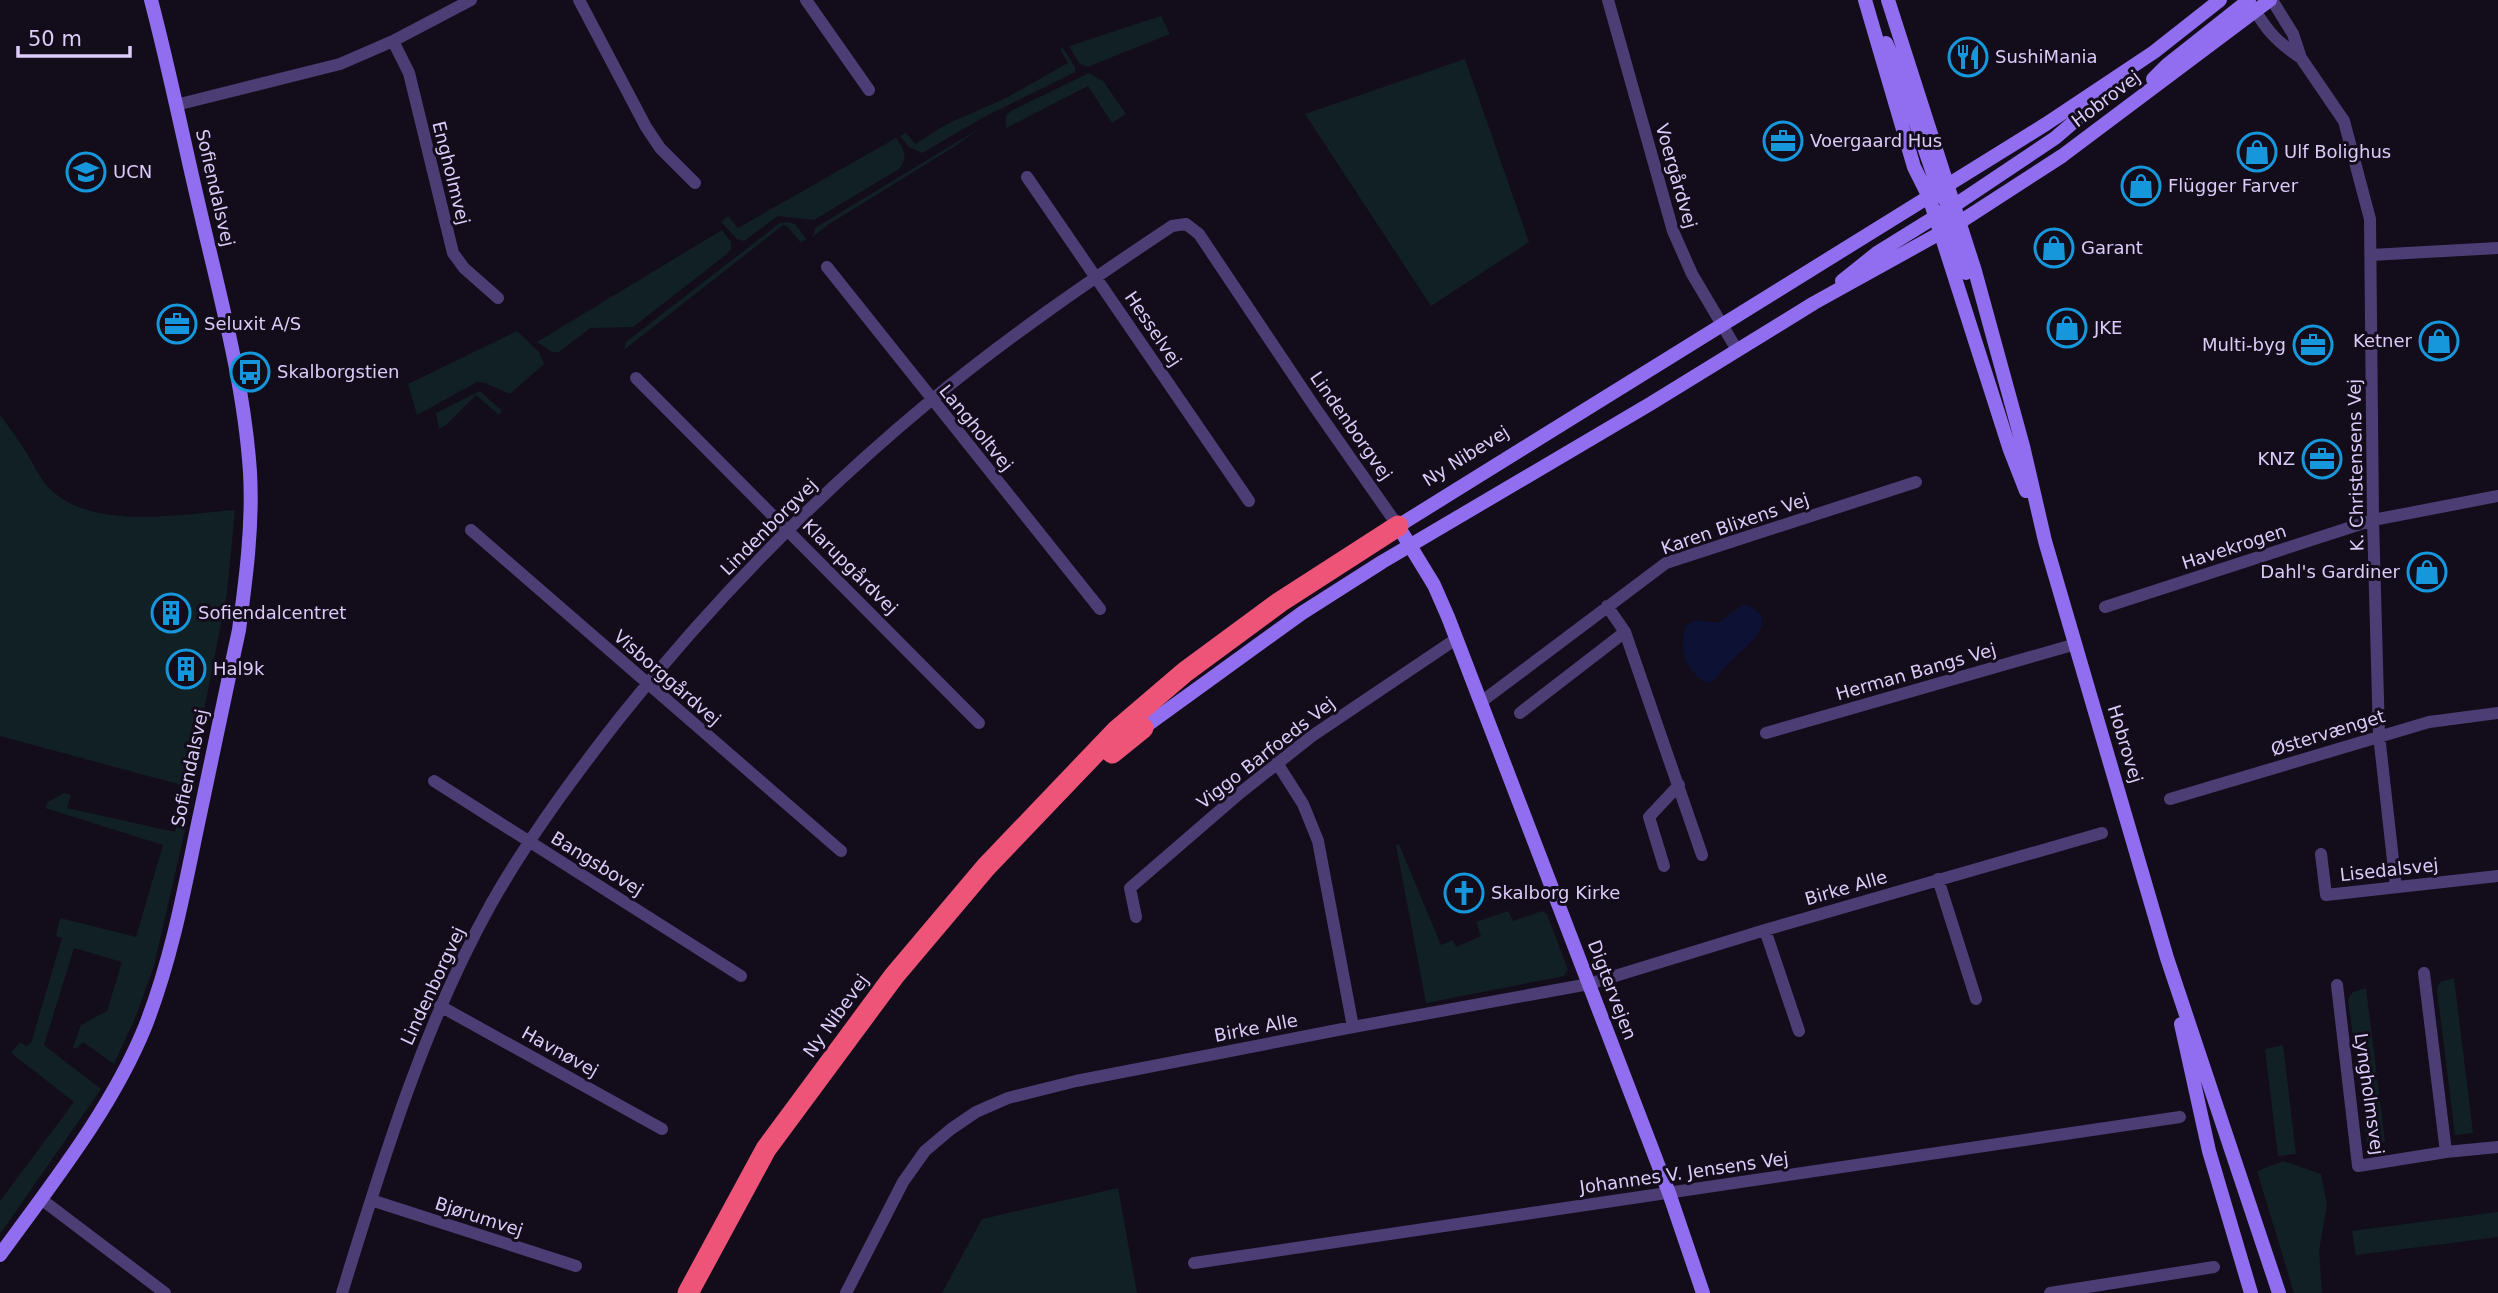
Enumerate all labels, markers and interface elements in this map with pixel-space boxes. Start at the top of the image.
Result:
scale bar [18,14,130,58]
text: 50 m [28,27,82,51]
restaurant icon: SushiMania [1947,36,1989,78]
place label: SushiMania [1995,46,2098,67]
street label: Hobrovej [2067,66,2144,131]
street label: Engholmvej [428,119,474,227]
office icon: Voergaard Hus [1762,120,1804,162]
street label: Voergårdvej [1652,121,1701,231]
street label: Sofiendalsvej [192,127,239,249]
place label: Voergaard Hus [1810,130,1942,151]
shop icon: Ulf Bolighus [2236,131,2278,173]
place label: Ulf Bolighus [2284,141,2391,162]
school or university icon: UCN [65,151,107,193]
place label: UCN [113,161,152,182]
shop icon: Flügger Farver [2120,165,2162,207]
place label: Flügger Farver [2168,175,2299,196]
shop icon: Garant [2033,227,2075,269]
place label: Garant [2081,237,2143,258]
street label: Hesselvej [1121,287,1186,370]
office icon: Seluxit A/S [156,303,198,345]
shop icon: JKE [2046,307,2088,349]
place label: Seluxit A/S [204,313,301,334]
place label: JKE [2093,317,2123,338]
shop icon: Ketner [2418,320,2460,362]
office icon: Multi-byg [2292,324,2334,366]
place label: Ketner [2353,330,2413,351]
place label: Multi-byg [2202,334,2286,355]
bus stop icon: Skalborgstien [229,351,271,393]
place label: Skalborgstien [277,361,399,382]
street label: Lindenborgvej [1306,367,1397,484]
street label: K. Christensens Vej [2343,379,2368,551]
street label: Langholtvej [935,380,1018,475]
street label: Ny Nibevej [1419,421,1513,490]
office icon: KNZ [2301,438,2343,480]
place label: KNZ [2257,448,2295,469]
street label: Lindenborgvej [716,474,821,579]
street label: Karen Blixens Vej [1658,488,1811,559]
street label: Klarupgårdvej [798,515,902,619]
street label: Havekrogen [2179,520,2289,573]
shop icon: Dahl's Gardiner [2406,551,2448,593]
place label: Dahl's Gardiner [2260,561,2401,582]
building icon: Sofiendalcentret [150,592,192,634]
place label: Sofiendalcentret [198,602,346,623]
street label: Visborggårdvej [610,625,725,730]
street label: Herman Bangs Vej [1833,639,1998,704]
building icon: Hal9k [165,648,207,690]
place label: Hal9k [213,658,265,679]
street label: Viggo Barfoeds Vej [1193,692,1339,813]
street label: Hobrovej [2104,702,2147,786]
street label: Østervænget [2268,705,2388,760]
street label: Sofiendalsvej [167,707,212,829]
street label: Bangsbovej [547,827,647,900]
street label: Lisedalsvej [2339,854,2439,885]
street label: Birke Alle [1802,866,1889,909]
church icon: Skalborg Kirke [1443,872,1485,914]
place label: Skalborg Kirke [1491,882,1620,903]
street label: Lindenborgvej [396,923,469,1048]
street label: Digtervejen [1584,937,1641,1043]
street label: Ny Nibevej [798,970,873,1061]
street label: Birke Alle [1212,1009,1299,1046]
street label: Havnøvej [518,1022,602,1081]
street label: Lyngholmsvej [2351,1032,2388,1156]
street label: Johannes V. Jensens Vej [1577,1147,1790,1198]
street label: Bjørumvej [432,1192,526,1241]

